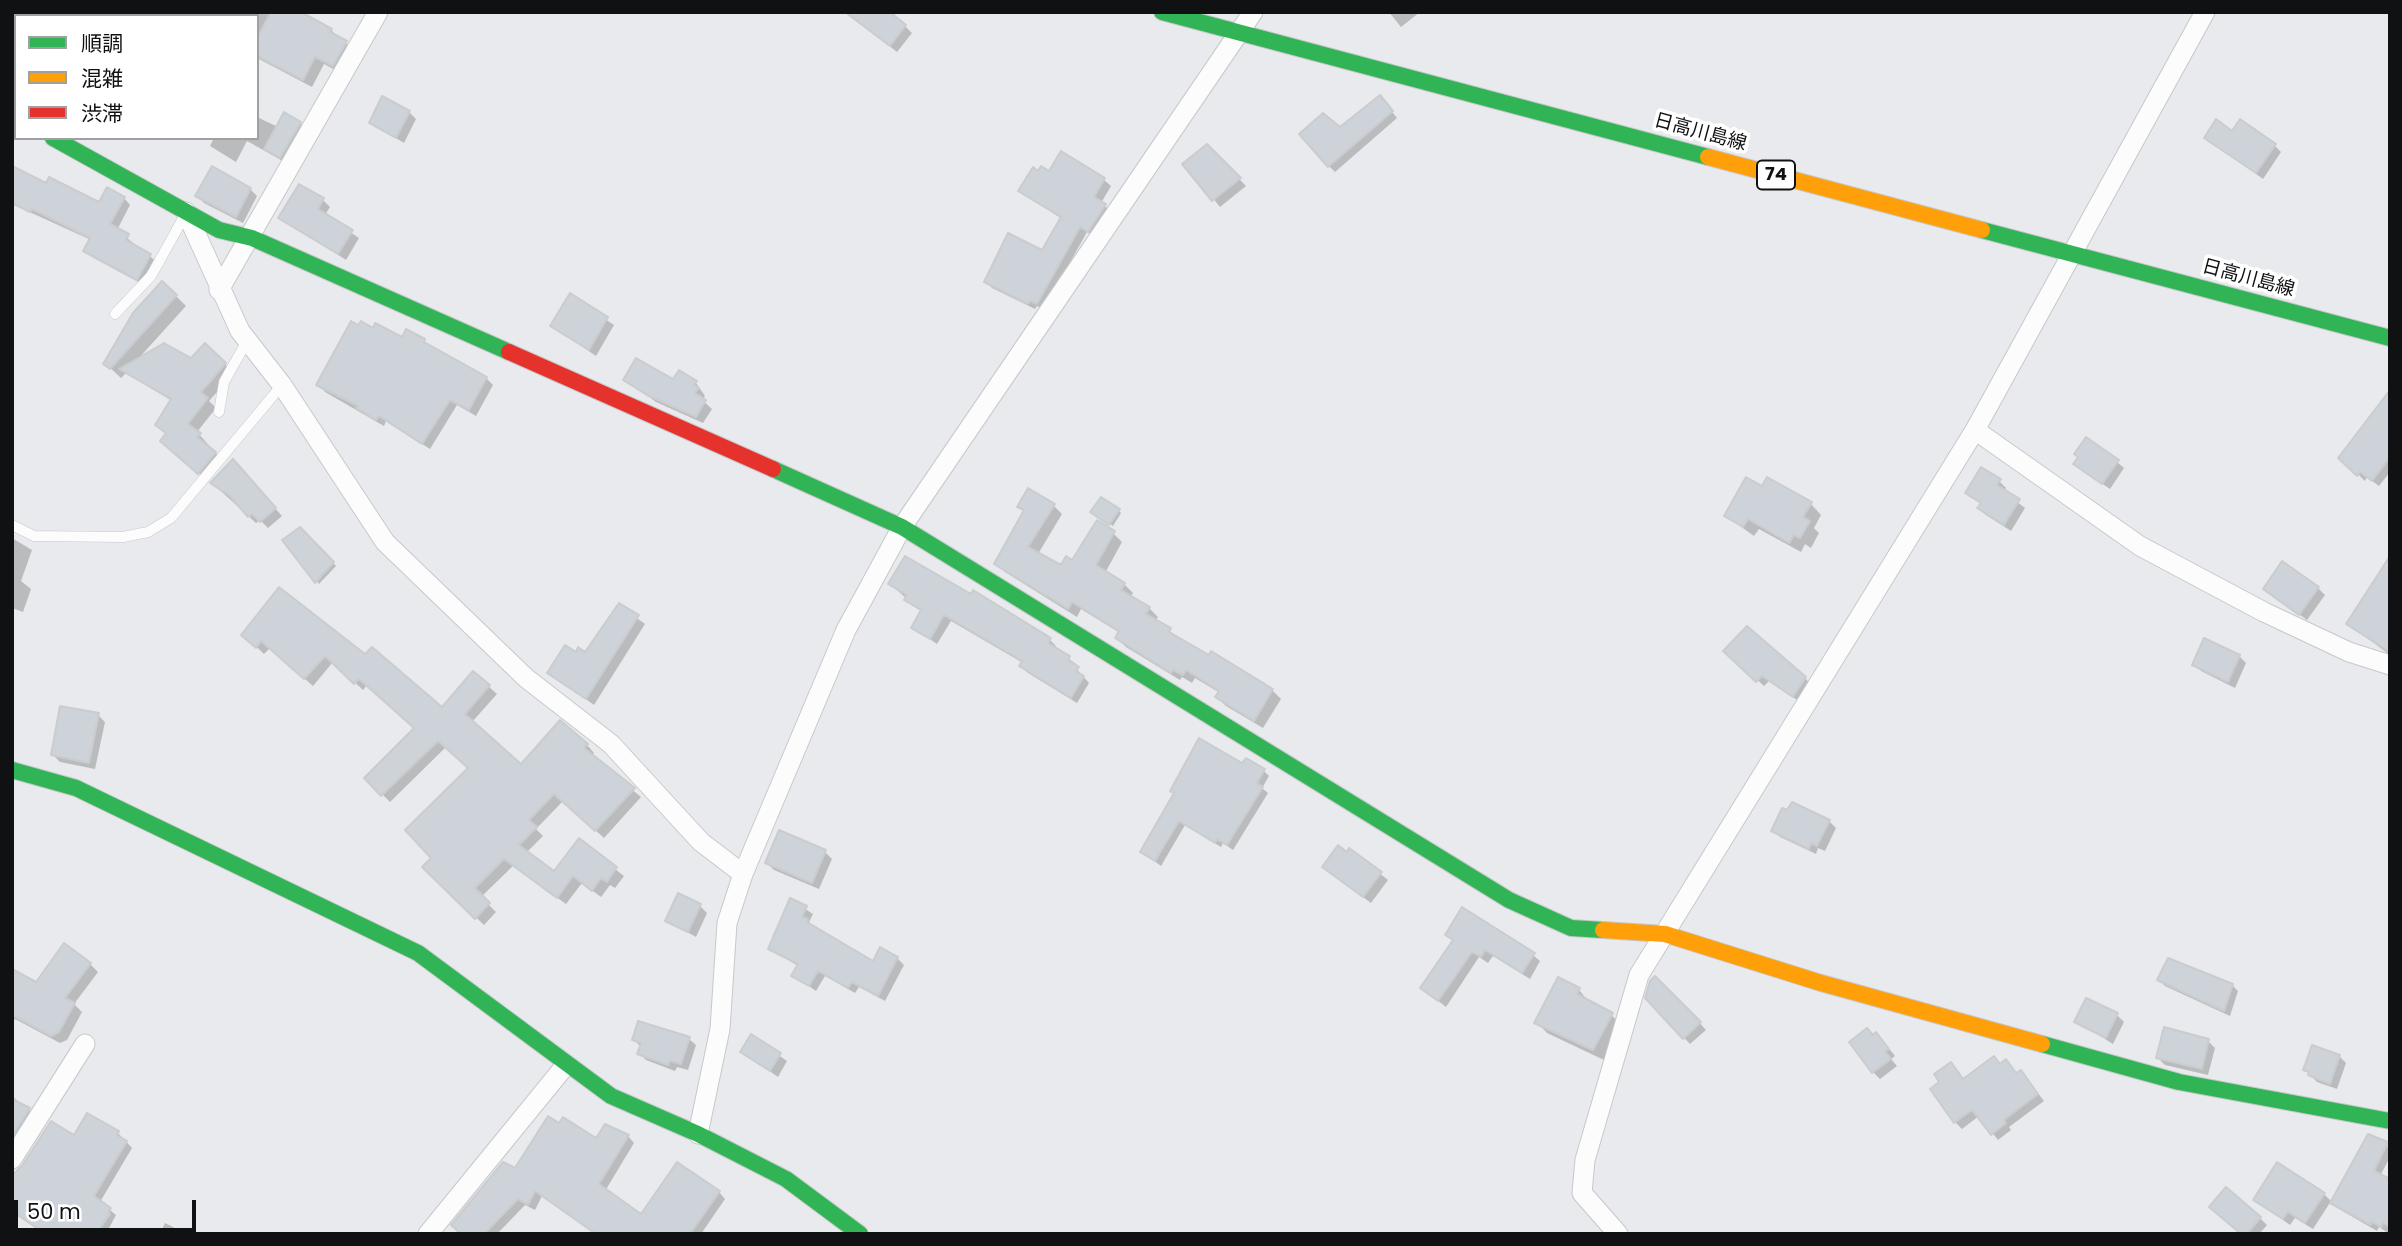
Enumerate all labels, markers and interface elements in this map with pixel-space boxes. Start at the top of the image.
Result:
legend [14,14,259,140]
text: 順調 [81,29,123,58]
text: 混雑 [81,64,123,93]
text: 渋滞 [81,99,123,128]
street label: 日高川島線 [1651,110,1749,156]
road number: 74 [1757,160,1795,190]
street label: 日高川島線 [2199,256,2297,302]
scale bar [18,1186,200,1230]
text: 50 m [27,1197,81,1226]

